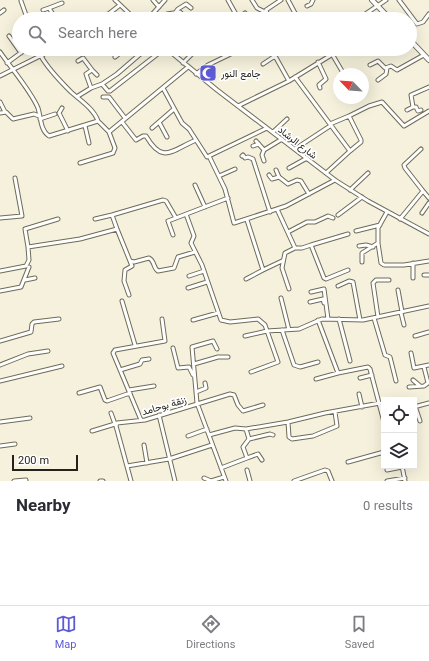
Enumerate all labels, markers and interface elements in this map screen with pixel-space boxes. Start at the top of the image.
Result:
search box [12,12,417,56]
icon: search [26,23,48,45]
text: Search here [58,23,137,46]
mosque icon: جامع النور [198,63,218,83]
place label: جامع النور [220,67,261,82]
north arrow [333,68,369,104]
street label: شارع الرشاد [274,123,320,163]
street label: زنقة بوحامد [140,393,188,420]
map controls [381,397,417,469]
button: locate [381,397,417,433]
button: layers [381,433,417,469]
scale bar [12,453,78,472]
text: 200 m [18,453,49,470]
text: Nearby [16,494,71,520]
text: 0 results [363,497,413,517]
tab: Map [55,613,77,654]
tab: Directions [186,613,235,654]
tab: Saved [345,613,374,654]

